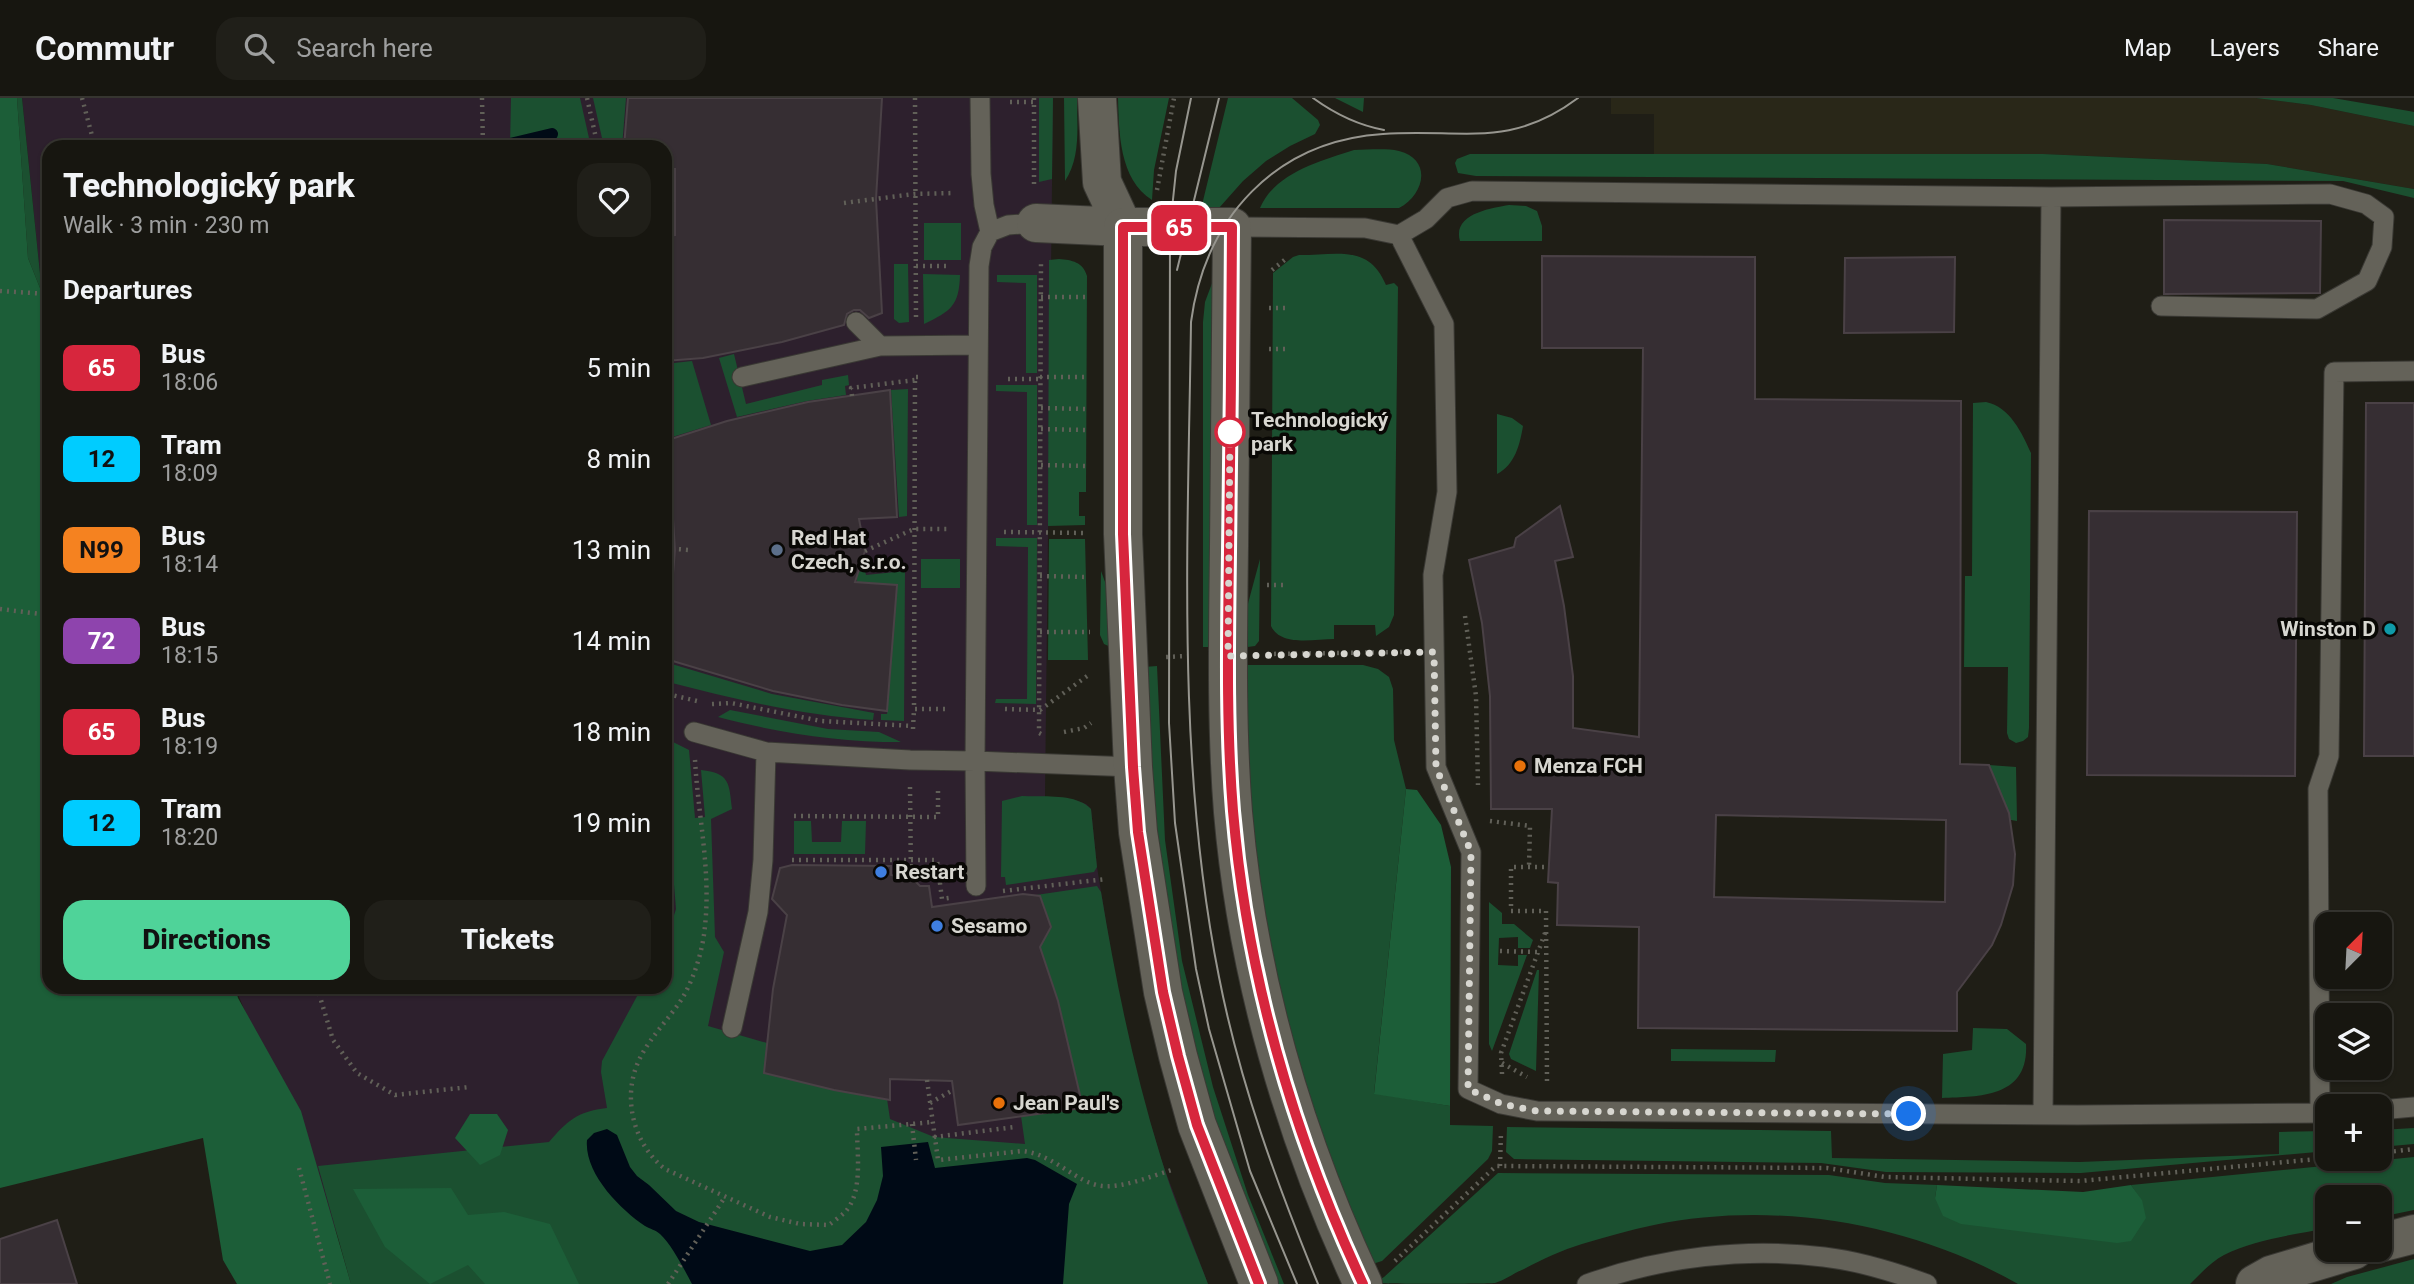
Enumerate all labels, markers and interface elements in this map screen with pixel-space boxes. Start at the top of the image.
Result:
search box [216,17,706,80]
text: Commutr [35,29,174,68]
icon: search [240,29,278,67]
text: Search here [296,33,433,63]
text: Map [2124,34,2172,62]
text: Layers [2210,34,2280,62]
text: Share [2318,34,2379,62]
button: heart [577,163,651,237]
text: Technologický park [63,166,355,205]
line badge: 65 [1148,205,1210,251]
text: Walk · 3 min · 230 m [63,212,269,239]
text: 65 [1165,214,1193,242]
text: Departures [63,275,193,305]
text: Bus [161,339,206,369]
text: 5 min [586,353,651,383]
text: 65 [88,354,115,382]
text: 18:06 [161,369,218,396]
place label: Technologický park [1251,408,1389,456]
marker: Technologický park [1215,417,1245,447]
text: Tram [161,430,222,460]
text: 8 min [586,444,651,474]
text: 12 [88,445,115,473]
text: 18:09 [161,460,218,487]
text: Bus [161,521,206,551]
place label: Red Hat Czech, s.r.o. [791,526,907,574]
text: 13 min [572,535,651,565]
text: N99 [79,536,124,564]
marker: Red Hat Czech, s.r.o. [769,542,785,558]
text: 18:14 [161,551,218,578]
text: Bus [161,612,206,642]
place label: Winston D [2280,617,2376,641]
marker: Winston D [2382,621,2398,637]
text: 14 min [572,626,651,656]
text: 72 [88,627,115,655]
text: 18:15 [161,642,218,669]
text: Bus [161,703,206,733]
text: 18 min [572,717,651,747]
text: 65 [88,718,115,746]
text: 18:19 [161,733,218,760]
place label: Menza FCH [1534,754,1643,778]
marker: Menza FCH [1512,758,1528,774]
text: Tram [161,794,222,824]
text: 19 min [572,808,651,838]
text: 12 [88,809,115,837]
text: 18:20 [161,824,218,851]
place label: Restart [895,860,964,884]
marker: Restart [873,864,889,880]
button: Directions [63,900,350,980]
button: Tickets [364,900,651,980]
north arrow [2315,912,2392,989]
map controls [2315,912,2392,1262]
place label: Sesamo [951,914,1027,938]
marker: Sesamo [929,918,945,934]
button: layers [2315,1003,2392,1080]
place label: Jean Paul's [1013,1091,1120,1115]
button: + [2315,1094,2392,1171]
marker: Jean Paul's [991,1095,1007,1111]
your location [1891,1096,1926,1131]
button: − [2315,1185,2392,1262]

